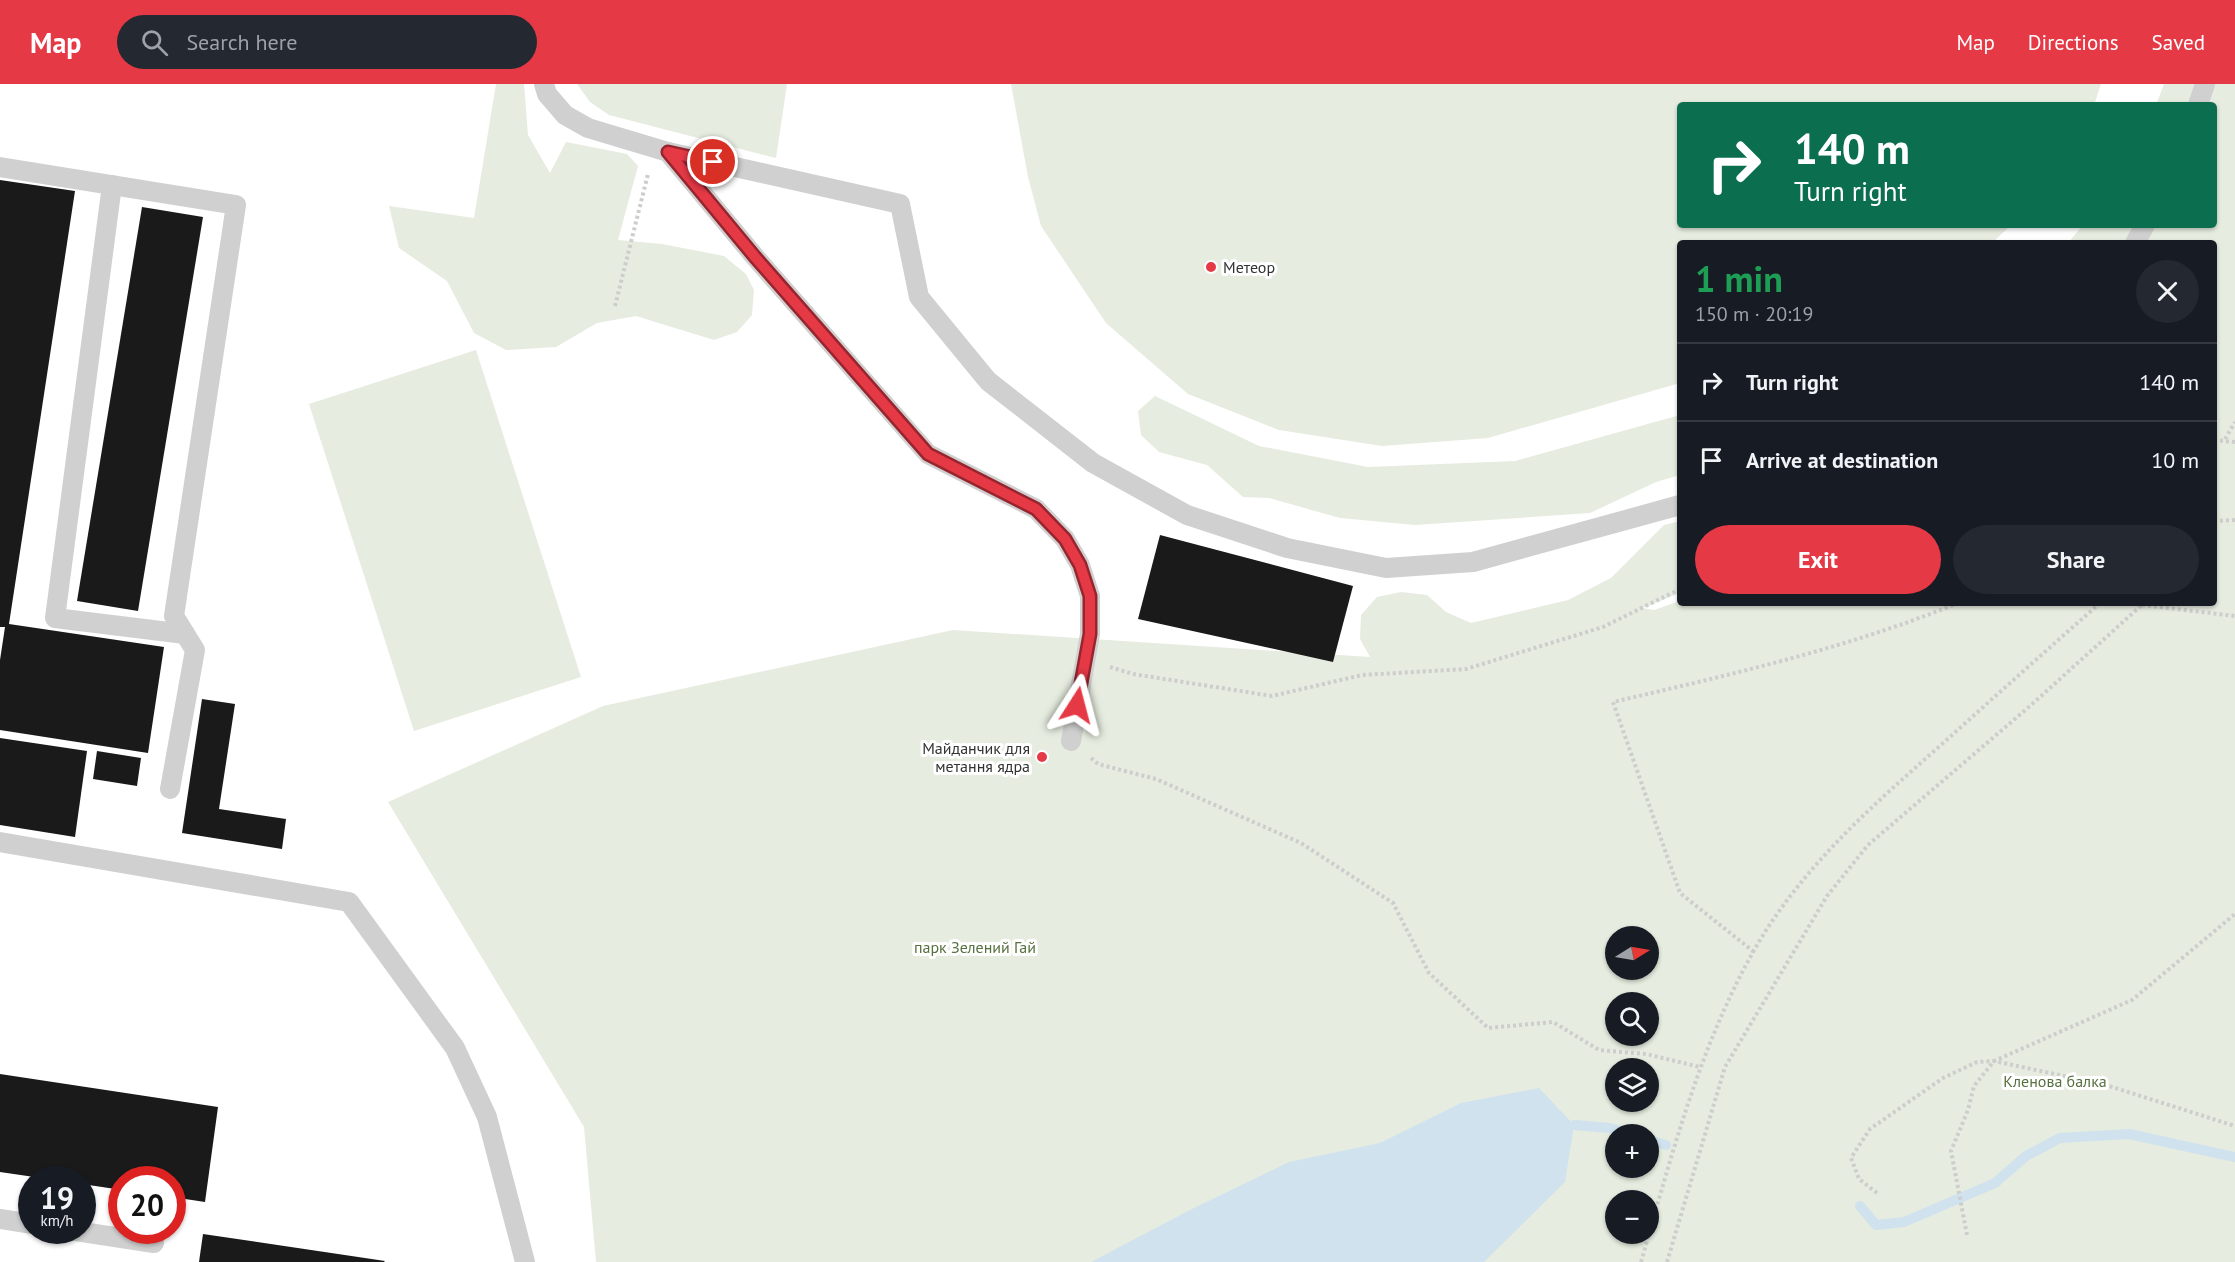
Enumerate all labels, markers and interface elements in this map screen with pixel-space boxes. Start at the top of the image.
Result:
search box [117,15,537,69]
text: Map [30,24,81,61]
icon: search [138,26,171,59]
text: Search here [186,28,297,56]
text: Map [1956,29,1995,56]
text: Directions [2028,29,2119,56]
text: Saved [2152,29,2205,56]
text: 140 m [1794,121,1910,176]
icon: right [1695,126,1773,204]
pin [687,136,738,187]
icon: arrive [696,145,729,178]
text: Turn right [1794,174,1907,208]
text: 1 min [1695,255,1783,302]
place label: Метеор [1223,257,1275,277]
marker: Метеор [1204,260,1218,274]
button: close [2136,260,2199,323]
text: 150 m · 20:19 [1695,301,1813,327]
icon: right [1695,366,1728,399]
text: Turn right [1746,368,1838,396]
text: 140 m [2139,368,2199,396]
icon: arrive [1695,444,1728,477]
text: Arrive at destination [1746,446,1938,474]
text: 10 m [2151,446,2199,474]
button: Exit [1695,525,1941,594]
button: Share [1953,525,2199,594]
position arrow [1045,673,1109,737]
place label: Майданчик для метання ядра [922,738,1030,776]
marker: Майданчик для метання ядра [1035,750,1049,764]
north arrow [1605,926,1659,980]
map controls [1605,926,1659,1244]
park label: парк Зелений Гай [914,937,1036,957]
button: search [1605,992,1659,1046]
button: layers [1605,1058,1659,1112]
park label: Кленова балка [2003,1071,2107,1091]
button: + [1605,1124,1659,1178]
speed limit sign: 20 [108,1166,186,1244]
text: 19 [40,1178,74,1217]
button: − [1605,1190,1659,1244]
text: km/h [41,1211,73,1230]

